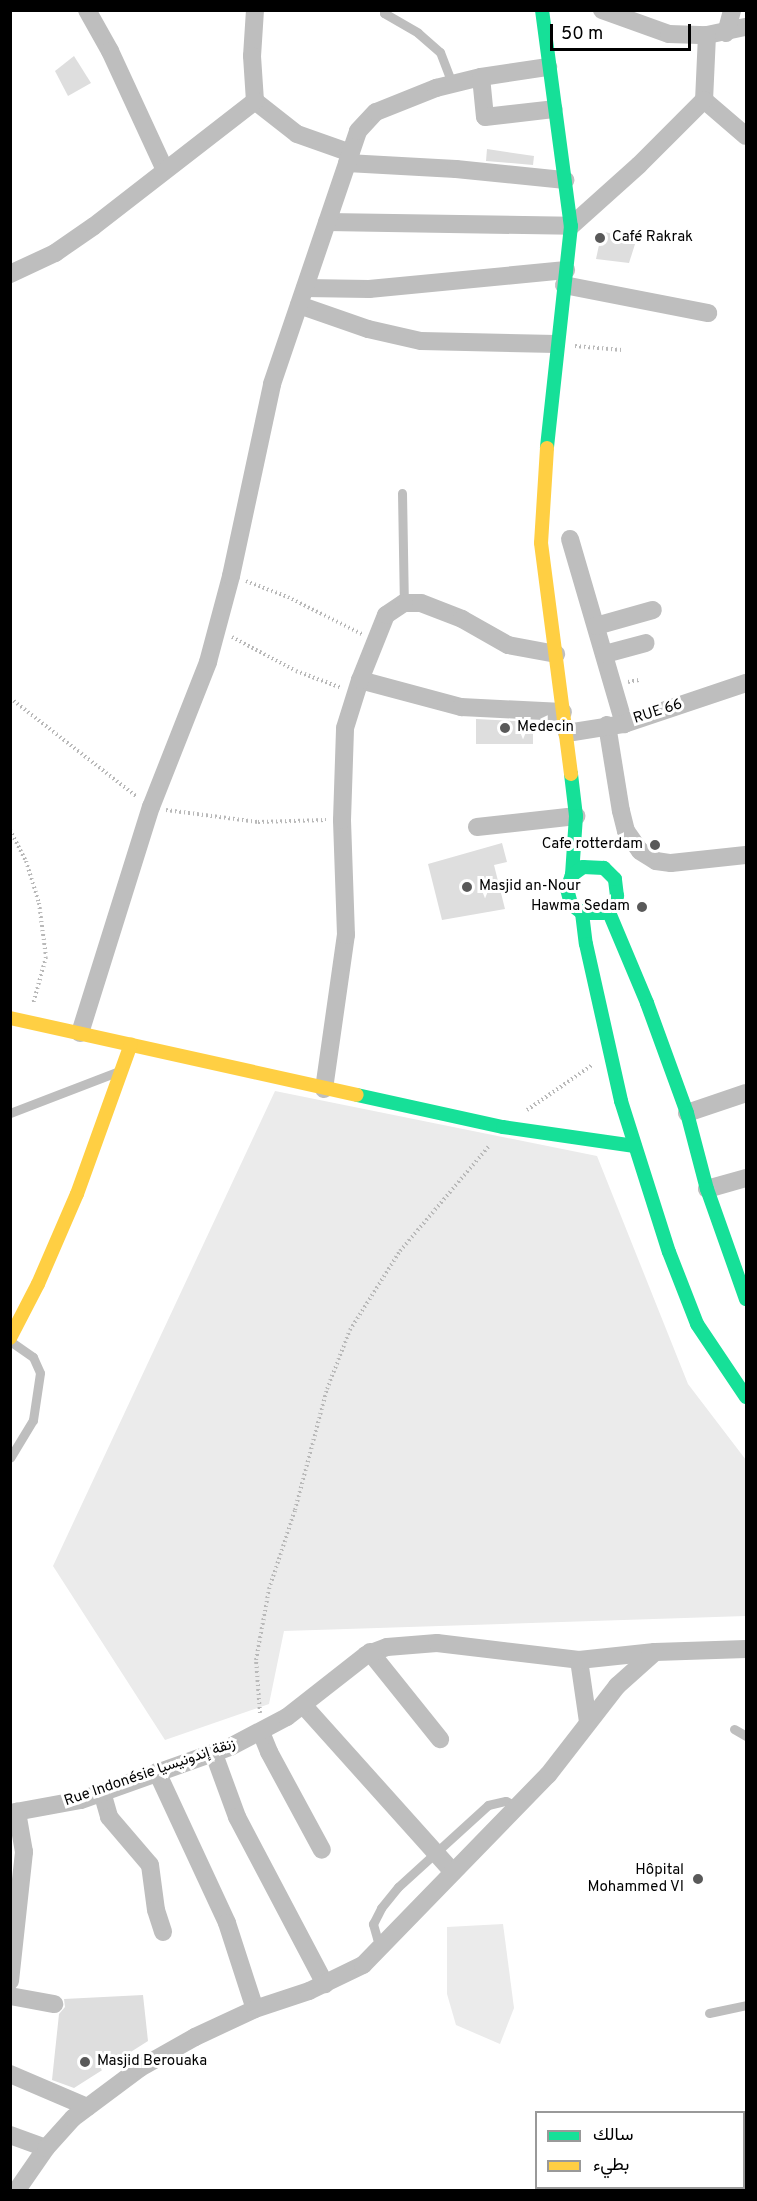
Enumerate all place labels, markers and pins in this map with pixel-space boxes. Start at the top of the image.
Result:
place label: Café Rakrak [612,229,693,247]
marker: Café Rakrak [593,231,607,245]
place label: Medecin [517,719,574,737]
marker: Medecin [498,721,512,735]
place label: Cafe rotterdam [542,836,643,854]
marker: Cafe rotterdam [648,838,662,852]
place label: Masjid an-Nour [479,878,581,896]
marker: Masjid an-Nour [460,880,474,894]
place label: Hawma Sedam [531,898,630,916]
marker: Hawma Sedam [635,900,649,914]
place label: Hôpital Mohammed VI [587,1861,684,1896]
marker: Hôpital Mohammed VI [689,1870,707,1888]
place label: Masjid Berouaka [97,2053,207,2071]
marker: Masjid Berouaka [78,2055,92,2069]

